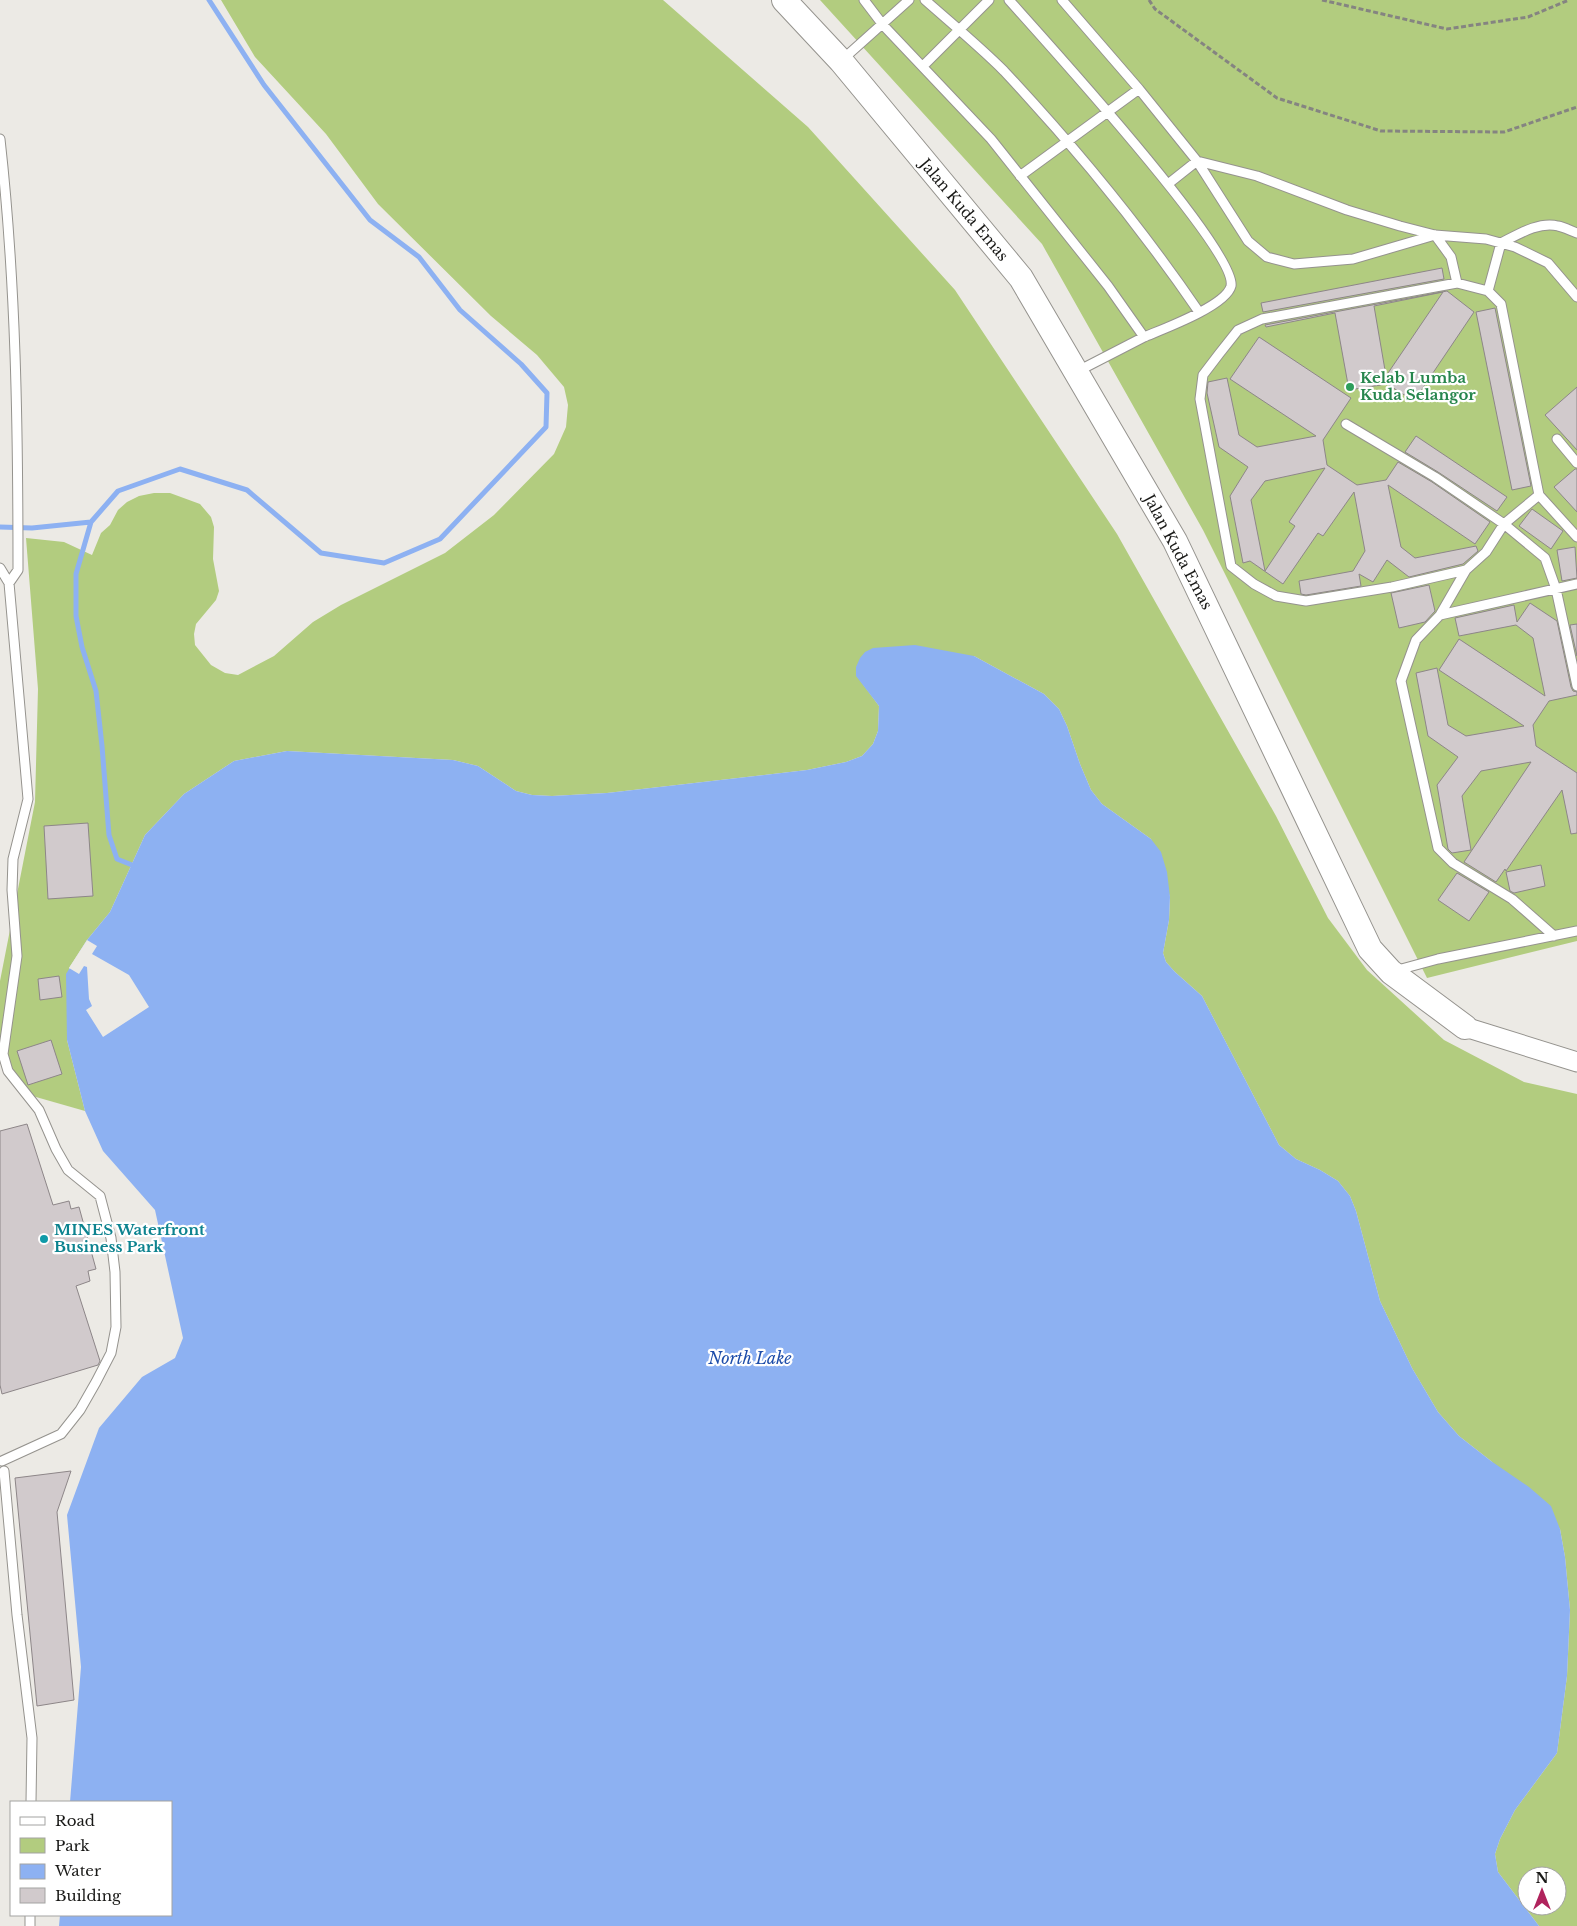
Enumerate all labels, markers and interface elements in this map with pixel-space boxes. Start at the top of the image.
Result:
street label: Jalan Kuda Emas [915,153,1013,265]
place label: Kelab Lumba Kuda Selangor [1360,368,1476,404]
marker: Kelab Lumba Kuda Selangor [1344,381,1356,393]
street label: Jalan Kuda Emas [1139,489,1217,613]
place label: MINES Waterfront Business Park [54,1220,205,1256]
marker: MINES Waterfront Business Park [38,1233,50,1245]
water label: North Lake [707,1348,792,1368]
legend [10,1801,172,1916]
text: Road [55,1811,95,1830]
text: Park [55,1836,91,1855]
text: Water [54,1861,102,1880]
north arrow [1517,1866,1567,1916]
text: N [1535,1869,1549,1887]
text: Building [55,1886,122,1905]

